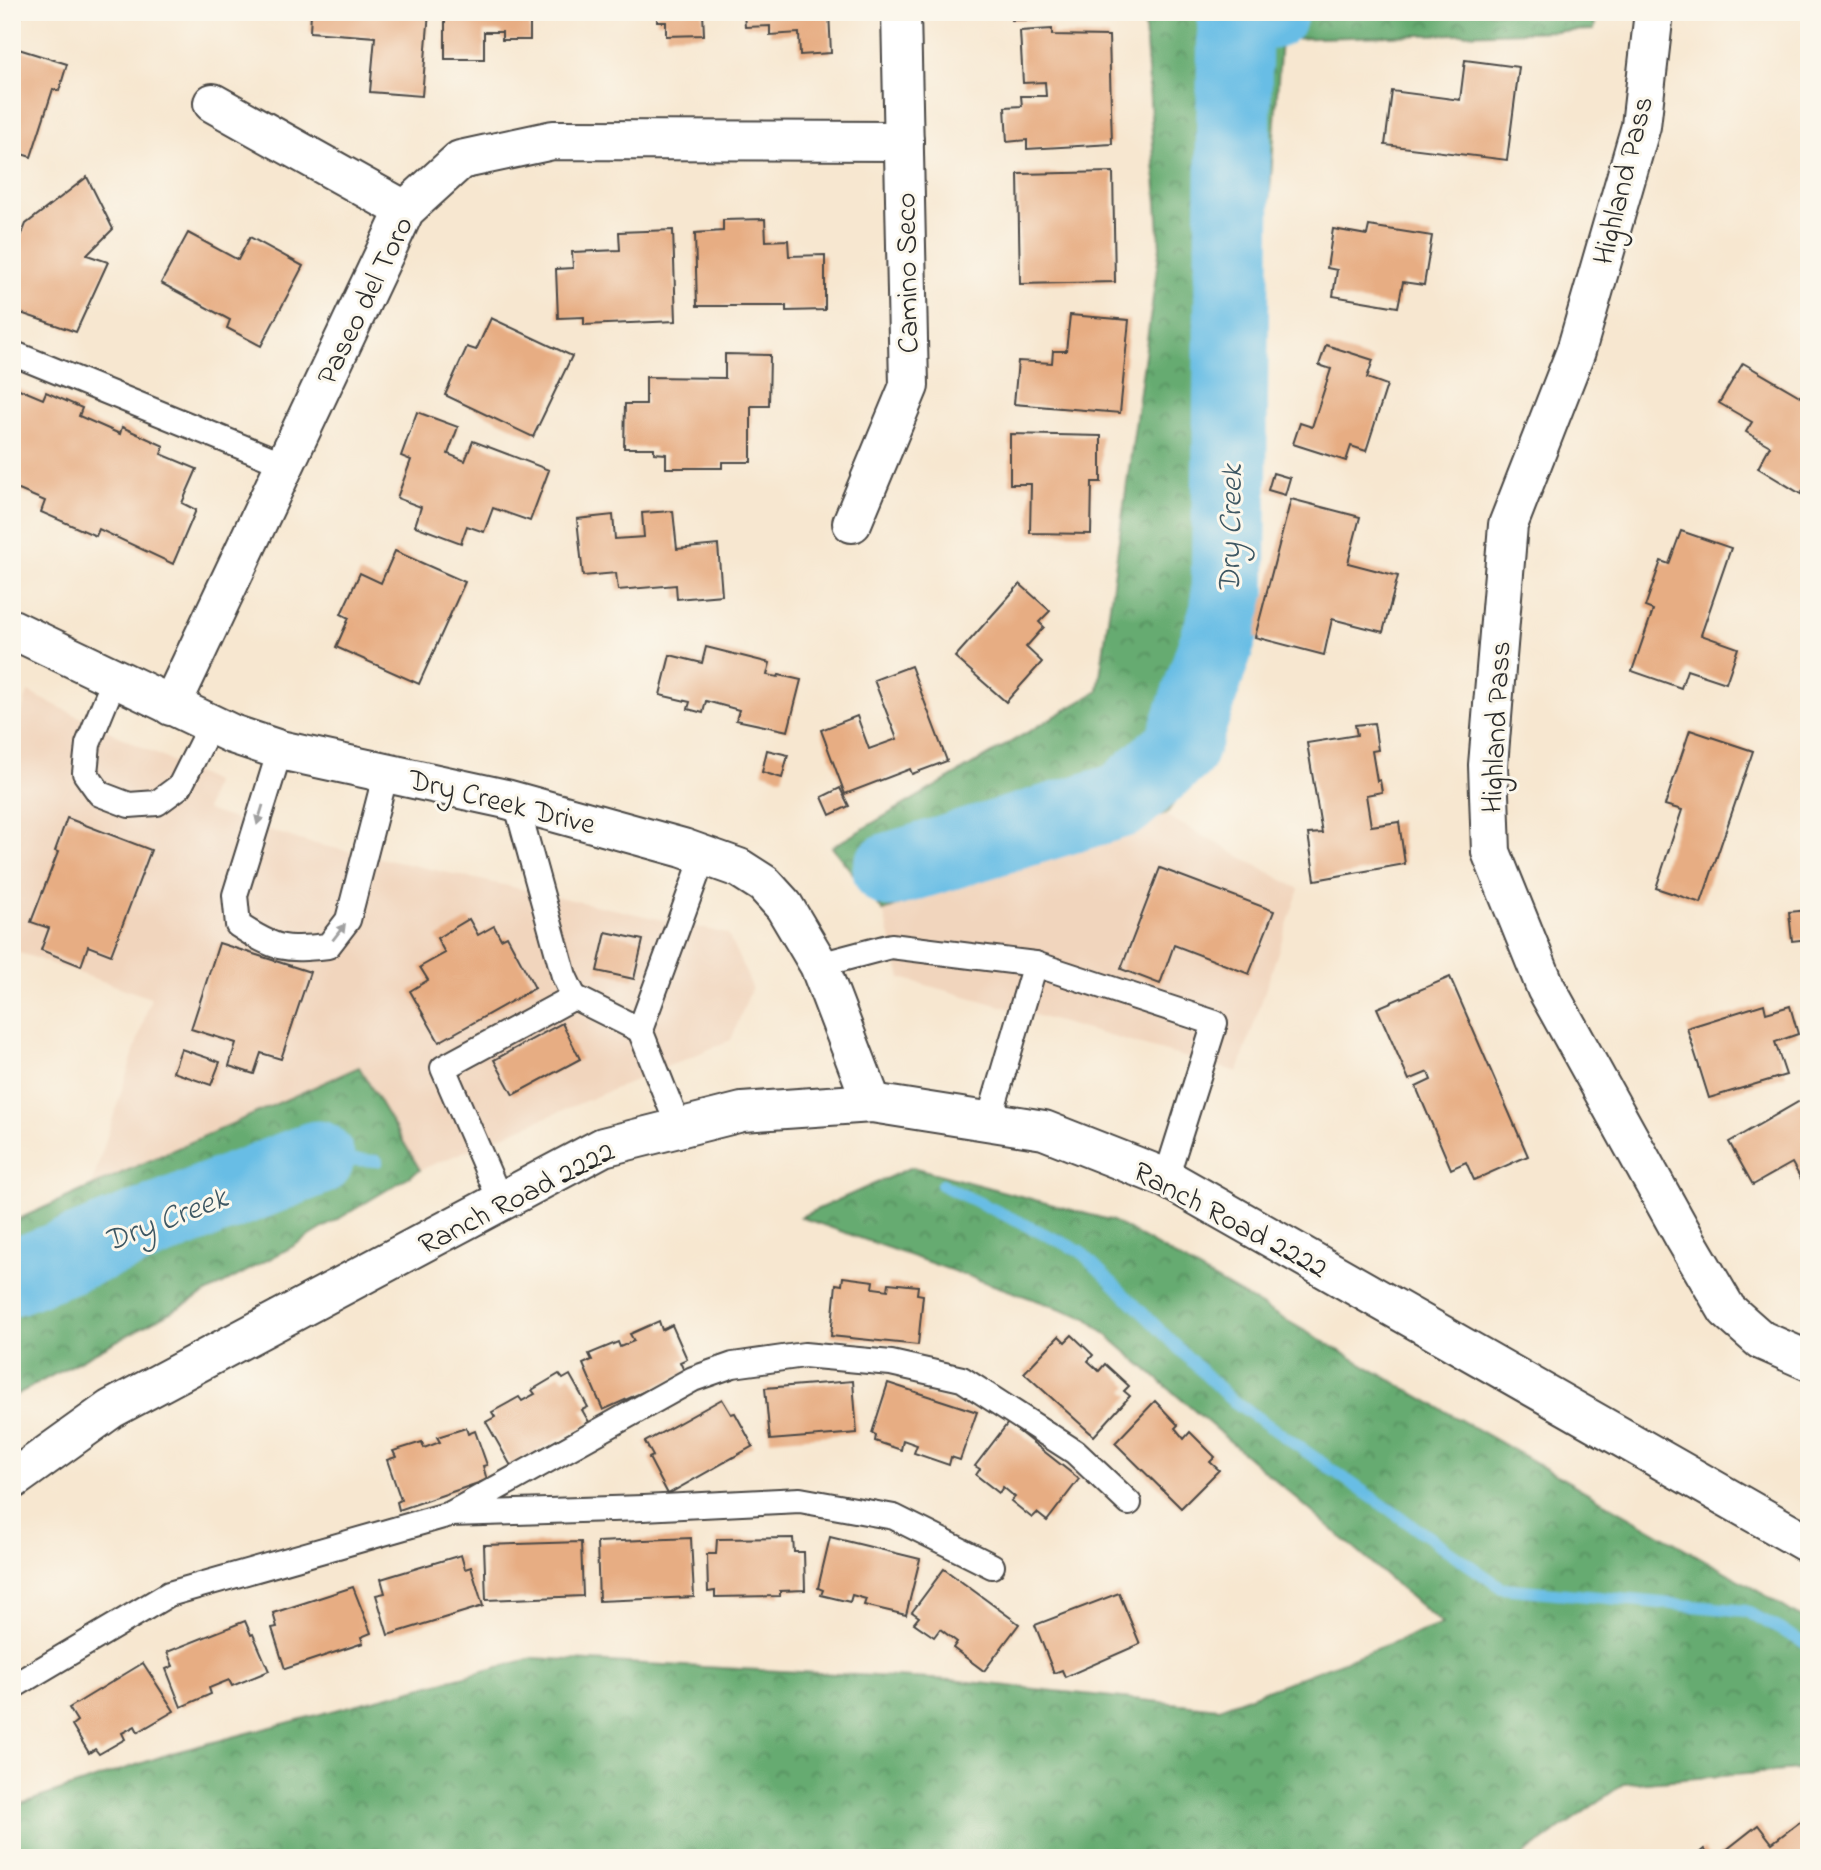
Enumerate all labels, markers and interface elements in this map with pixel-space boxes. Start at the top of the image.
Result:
street label: Highland Pass [1583,92,1667,270]
street label: Camino Seco [886,192,932,354]
street label: Paseo del Toro [307,209,427,393]
water label: Dry Creek [1208,462,1257,594]
street label: Highland Pass [1472,640,1524,814]
street label: Dry Creek Drive [402,759,600,849]
one-way arrow [254,805,265,826]
one-way arrow [332,923,347,941]
street label: Ranch Road 2222 [412,1131,623,1268]
street label: Ranch Road 2222 [1124,1152,1335,1292]
water label: Dry Creek [97,1175,237,1266]

